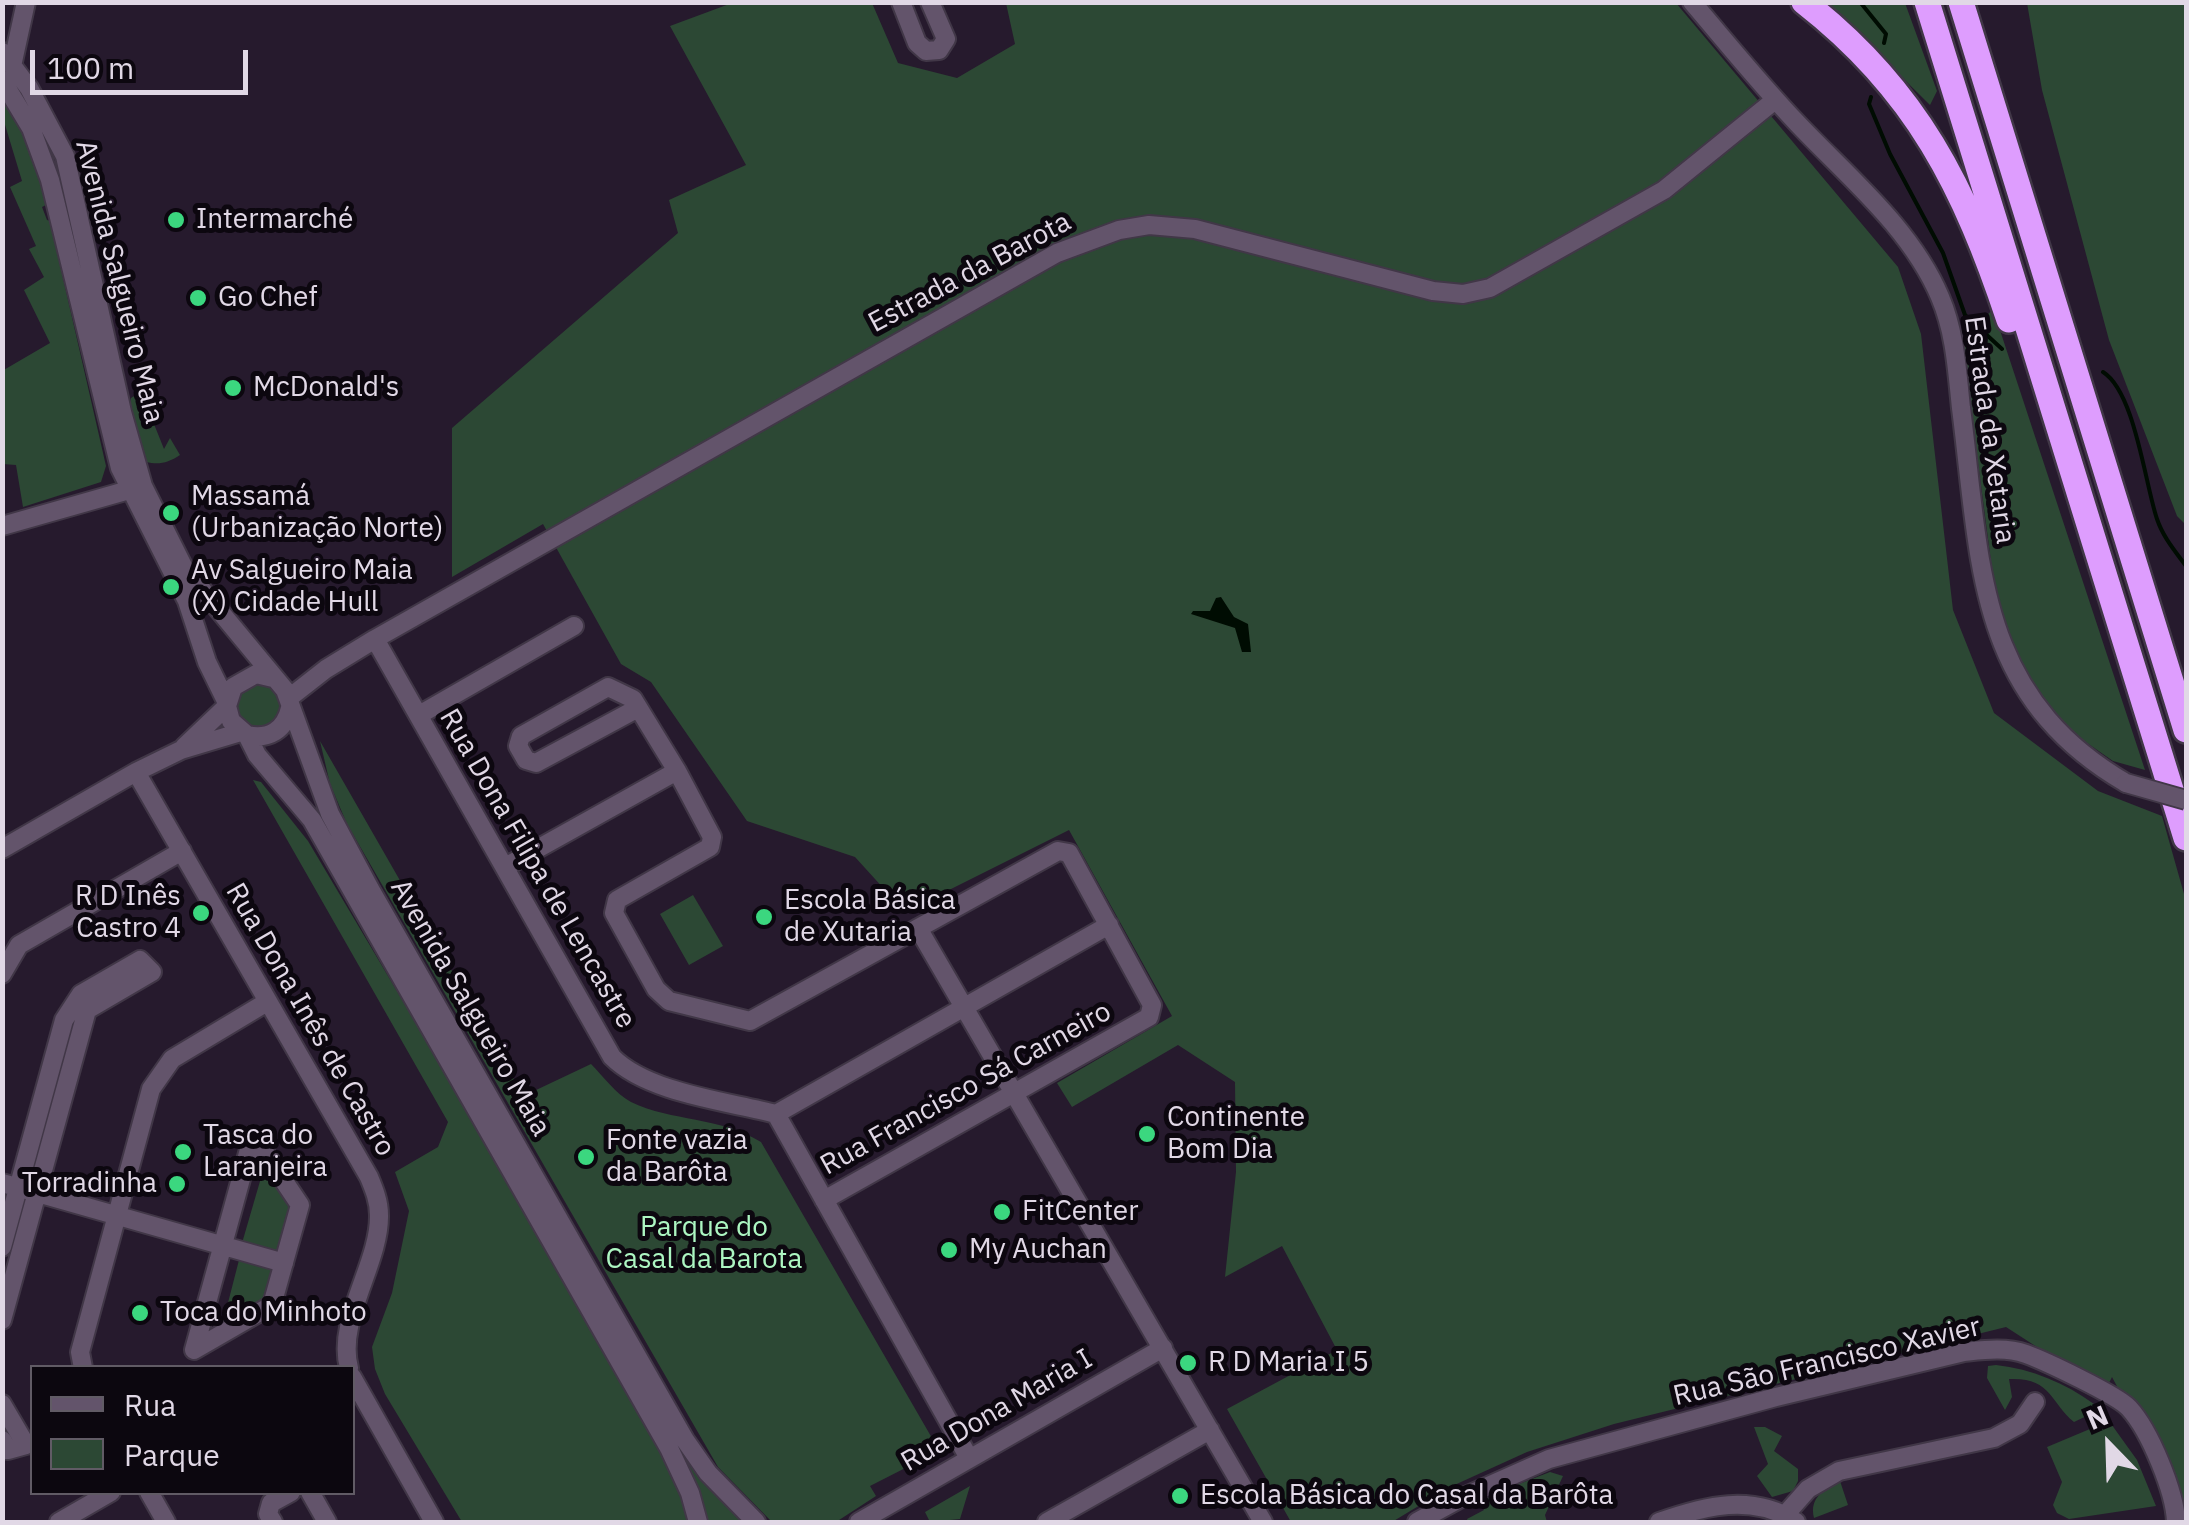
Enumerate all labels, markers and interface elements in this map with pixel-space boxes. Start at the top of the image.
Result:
scale bar [35,30,252,92]
text: 100 m [47,48,134,87]
street label: Avenida Salgueiro Maia [68,137,170,427]
place label: Intermarché [196,203,353,237]
street label: Estrada da Barota [863,206,1077,340]
marker: Intermarché [165,209,187,231]
place label: Go Chef [218,281,317,315]
marker: Go Chef [187,287,209,309]
street label: Estrada da Xetaria [1956,314,2022,546]
place label: McDonald's [253,371,399,405]
marker: McDonald's [222,377,244,399]
place label: Massamá (Urbanização Norte) [191,480,443,546]
marker: Massamá (Urbanização Norte) [160,502,182,524]
place label: Av Salgueiro Maia (X) Cidade Hull [191,554,413,620]
marker: Av Salgueiro Maia (X) Cidade Hull [160,576,182,598]
street label: Rua Dona Filipa de Lencastre [432,703,642,1035]
street label: Avenida Salgueiro Maia [383,874,557,1142]
street label: Rua Dona Inês de Castro [218,878,402,1162]
place label: R D Inês Castro 4 [75,880,181,946]
place label: Escola Básica de Xutaria [784,884,956,950]
marker: R D Inês Castro 4 [190,902,212,924]
marker: Escola Básica de Xutaria [753,906,775,928]
street label: Rua Francisco Sá Carneiro [815,995,1117,1183]
place label: Continente Bom Dia [1167,1101,1305,1167]
place label: Tasca do Laranjeira [203,1119,327,1185]
marker: Continente Bom Dia [1136,1123,1158,1145]
place label: Fonte vazia da Barôta [606,1124,748,1190]
marker: Tasca do Laranjeira [172,1141,194,1163]
marker: Fonte vazia da Barôta [575,1146,597,1168]
place label: Torradinha [22,1167,157,1201]
marker: Torradinha [166,1173,188,1195]
place label: FitCenter [1022,1195,1139,1229]
marker: FitCenter [991,1201,1013,1223]
park label: Parque do Casal da Barota [606,1211,802,1277]
place label: My Auchan [969,1233,1107,1267]
marker: My Auchan [938,1239,960,1261]
place label: Toca do Minhoto [160,1296,367,1330]
marker: Toca do Minhoto [129,1302,151,1324]
street label: Rua São Francisco Xavier [1670,1310,1984,1414]
street label: Rua Dona Maria I [895,1343,1099,1479]
place label: R D Maria I 5 [1208,1346,1369,1380]
marker: R D Maria I 5 [1177,1352,1199,1374]
legend [30,1365,355,1495]
text: Rua [124,1385,176,1424]
north arrow [2059,1395,2159,1495]
text: N [2081,1396,2114,1438]
text: Parque [124,1435,220,1474]
place label: Escola Básica do Casal da Barôta [1200,1479,1614,1513]
marker: Escola Básica do Casal da Barôta [1169,1485,1191,1507]

